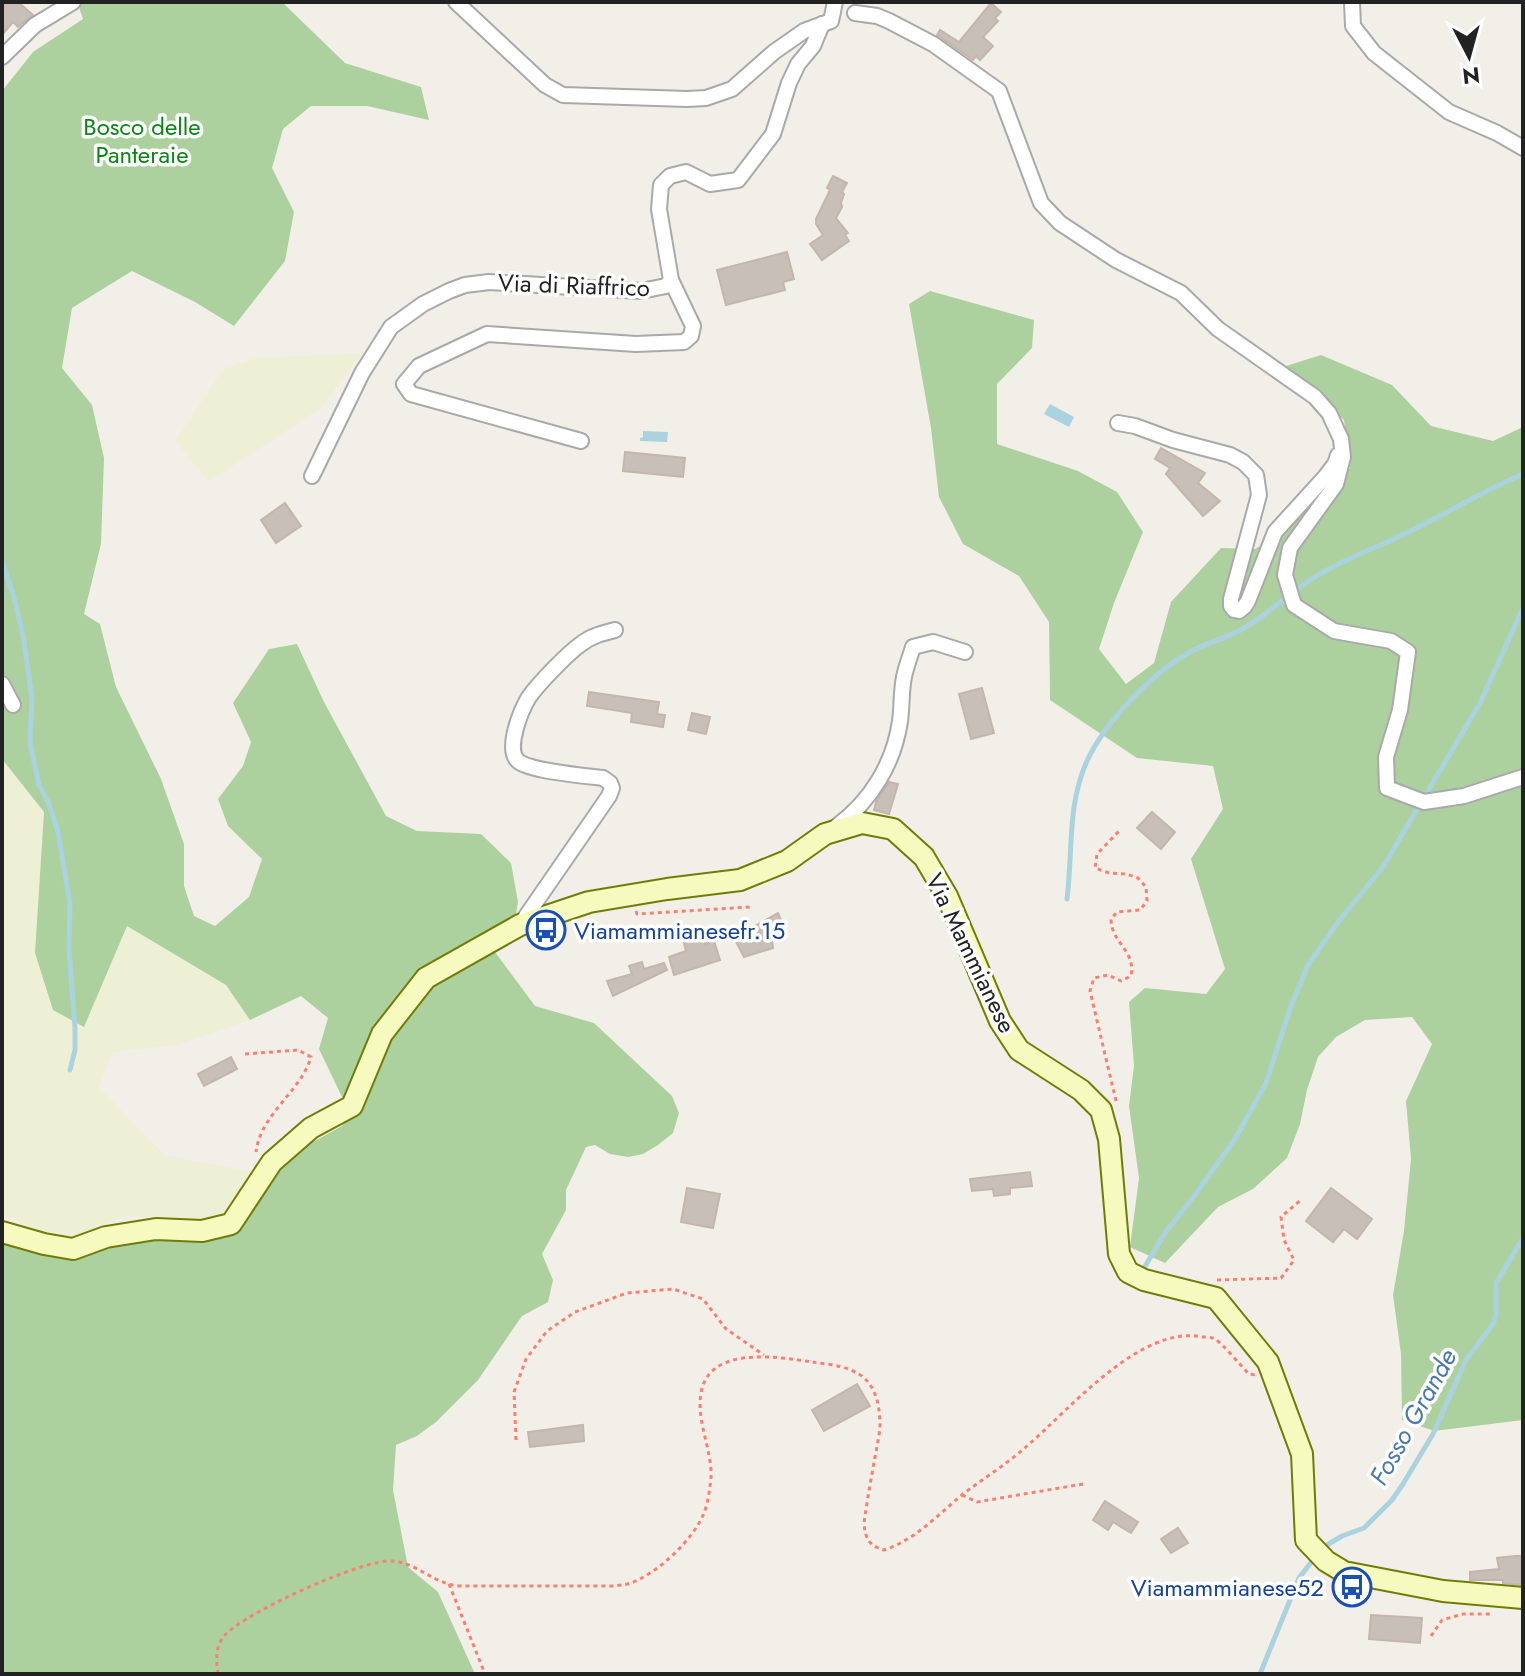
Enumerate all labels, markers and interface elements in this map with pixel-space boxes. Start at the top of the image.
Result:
north arrow [1429,16,1509,96]
text: N [1461,59,1481,93]
park label: Bosco delle Panteraie [83,109,201,172]
street label: Via di Riaffrico [497,265,651,305]
street label: Via Mammianese [917,867,1025,1039]
bus stop icon: Viamammianesefr.15 [525,909,567,951]
place label: Viamammianesefr.15 [574,913,785,948]
water label: Fosso Grande [1360,1342,1466,1492]
bus stop icon: Viamammianese52 [1331,1566,1373,1608]
place label: Viamammianese52 [1131,1570,1324,1605]

